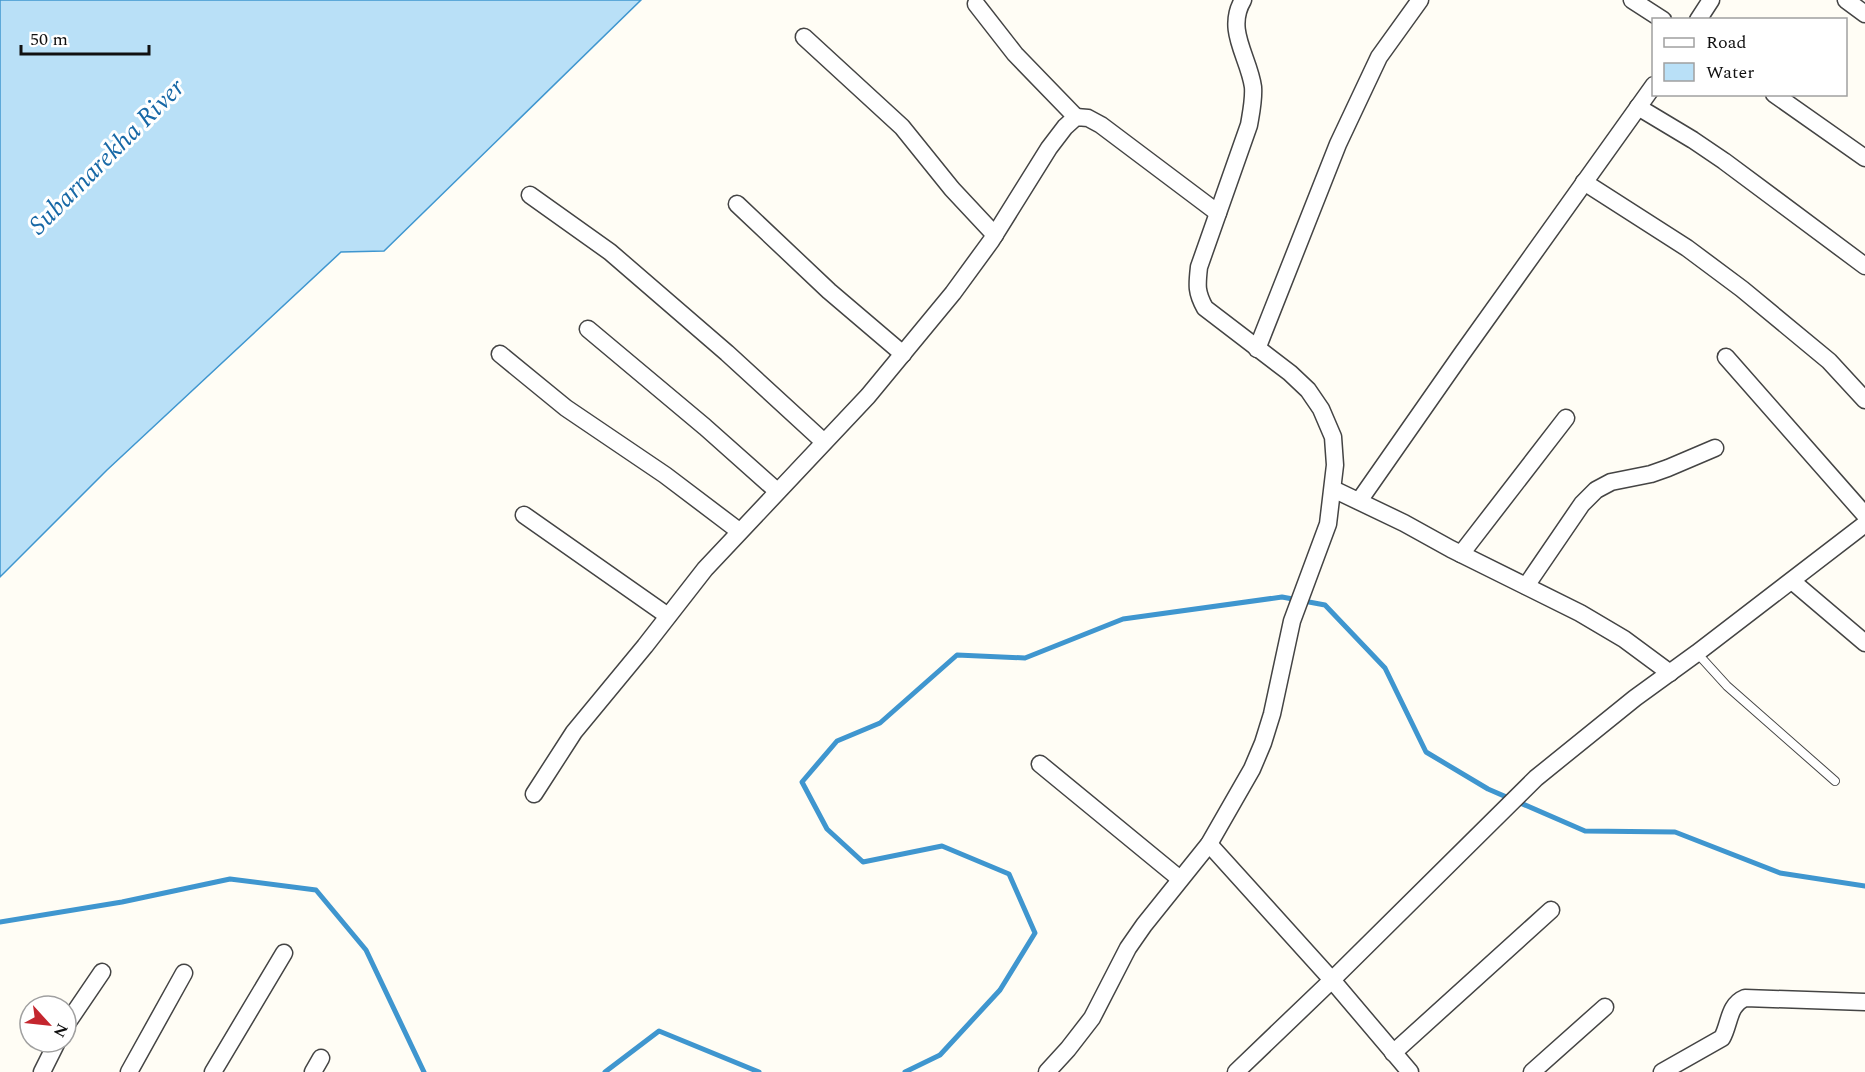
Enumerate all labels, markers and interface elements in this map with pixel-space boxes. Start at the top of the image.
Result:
scale bar [21,18,148,56]
legend [1652,18,1847,96]
text: 50 m [30,26,68,53]
text: Road [1706,29,1747,56]
text: Water [1706,59,1754,86]
water label: Subarnarekha River [19,69,195,244]
north arrow [18,994,78,1054]
text: N [47,1019,74,1042]

